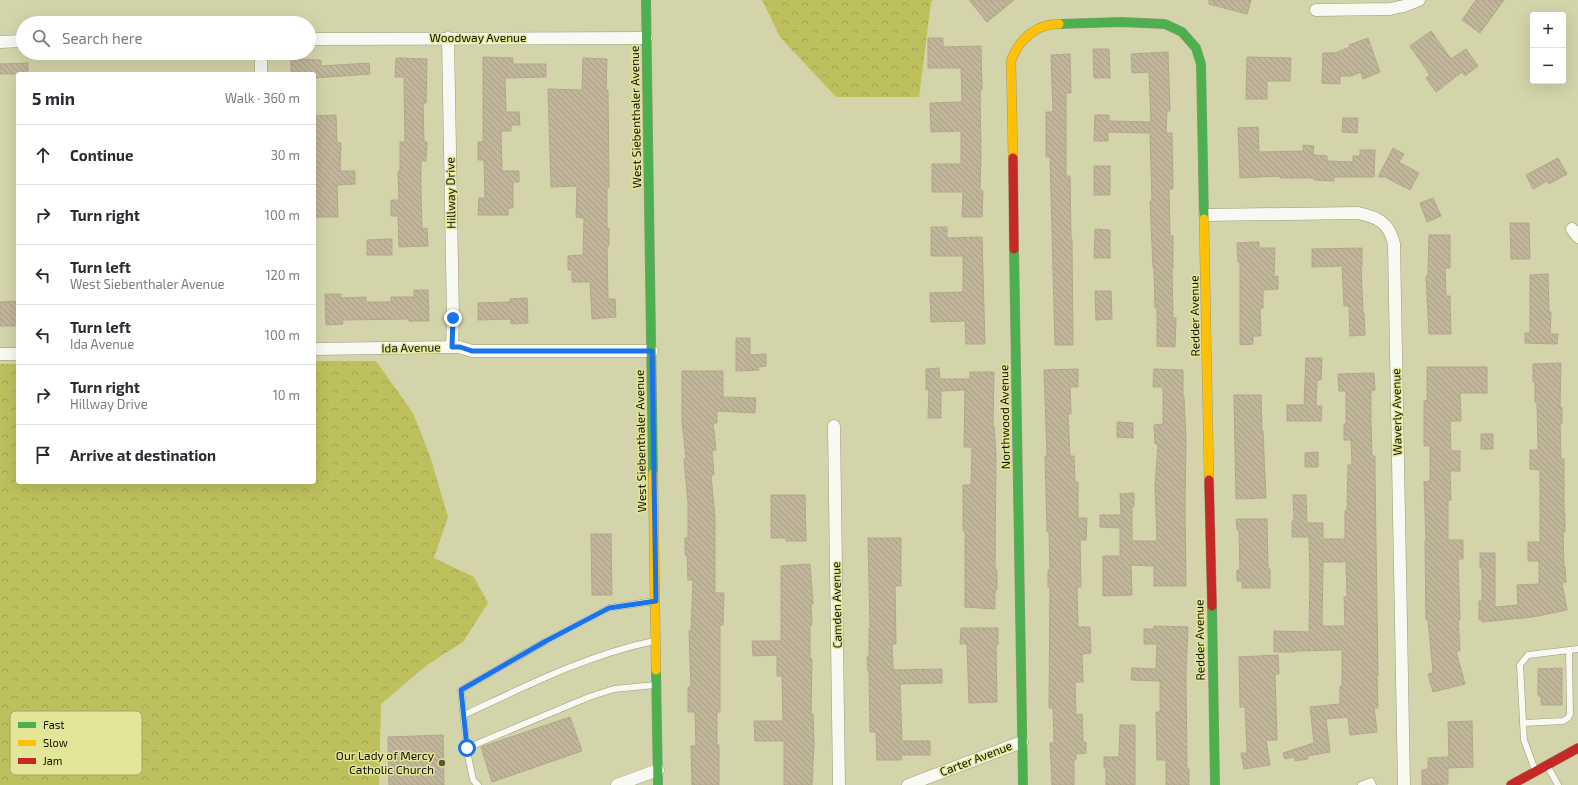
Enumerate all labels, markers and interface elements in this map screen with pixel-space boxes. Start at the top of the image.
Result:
map controls [1530,12,1566,84]
button: + [1530,12,1566,48]
search box [16,16,316,60]
icon: search [30,27,52,49]
text: Search here [62,29,143,47]
street label: Woodway Avenue [430,30,526,44]
street label: West Siebenthaler Avenue [627,46,643,188]
button: − [1530,48,1566,84]
text: 5 min [32,88,75,108]
text: Walk · 360 m [225,90,300,106]
icon: ahead [32,144,54,166]
text: Continue [70,146,133,164]
text: 30 m [271,147,300,163]
street label: Hillway Drive [442,157,458,229]
icon: right [32,204,54,226]
text: Turn right [70,206,140,224]
text: 100 m [265,207,300,223]
text: Turn left [70,258,131,276]
icon: left [32,264,54,286]
text: 120 m [265,267,300,283]
street label: Redder Avenue [1186,275,1202,357]
text: West Siebenthaler Avenue [70,276,225,292]
route end [444,309,462,327]
text: Turn left [70,318,131,336]
icon: left [32,324,54,346]
text: 100 m [265,327,300,343]
text: Ida Avenue [70,336,134,352]
street label: Ida Avenue [381,339,441,355]
street label: Northwood Avenue [996,365,1012,469]
street label: Waverly Avenue [1388,368,1404,456]
street label: West Siebenthaler Avenue [632,370,648,512]
text: Turn right [70,378,140,396]
icon: right [32,384,54,406]
text: 10 m [273,387,300,403]
text: Hillway Drive [70,396,148,412]
icon: arrive [32,444,54,466]
text: Arrive at destination [70,446,216,464]
street label: Camden Avenue [828,561,844,649]
street label: Redder Avenue [1191,599,1207,681]
legend [10,711,142,775]
text: Fast [43,718,65,731]
text: Slow [43,736,68,749]
street label: Carter Avenue [937,738,1014,778]
route start [458,739,476,757]
place label: Our Lady of Mercy Catholic Church [336,748,435,776]
text: Jam [43,754,62,767]
marker: Our Lady of Mercy Catholic Church [437,758,447,768]

